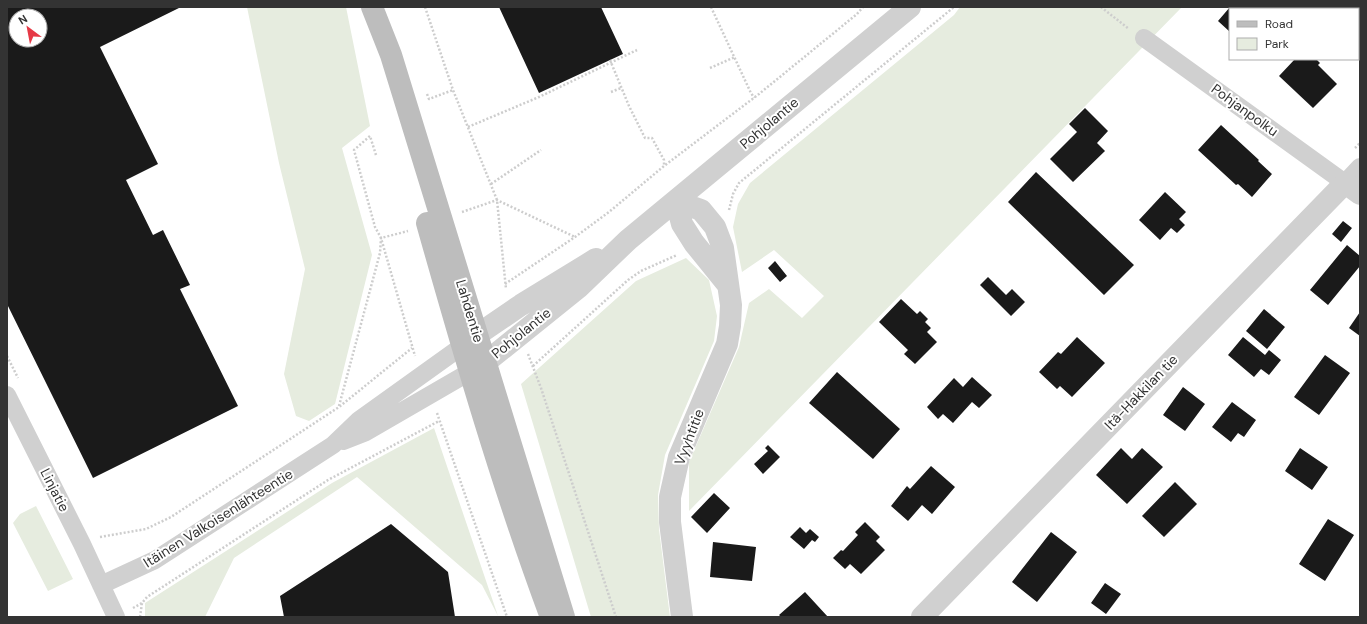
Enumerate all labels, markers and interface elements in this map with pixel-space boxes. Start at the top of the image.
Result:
north arrow [8,8,48,48]
legend [1229,8,1359,60]
text: N [16,11,30,28]
text: Road [1265,16,1293,32]
text: Park [1265,36,1289,52]
street label: Pohjanpolku [1208,80,1282,140]
street label: Pohjolantie [736,93,802,153]
street label: Lahdentie [452,277,488,345]
street label: Pohjolantie [488,304,554,362]
street label: Itä-Hakkilan tie [1101,351,1182,433]
street label: Vyyhtitie [670,406,708,468]
street label: Linjatie [36,465,74,515]
street label: Itäinen Valkoisenlähteentie [140,465,296,571]

